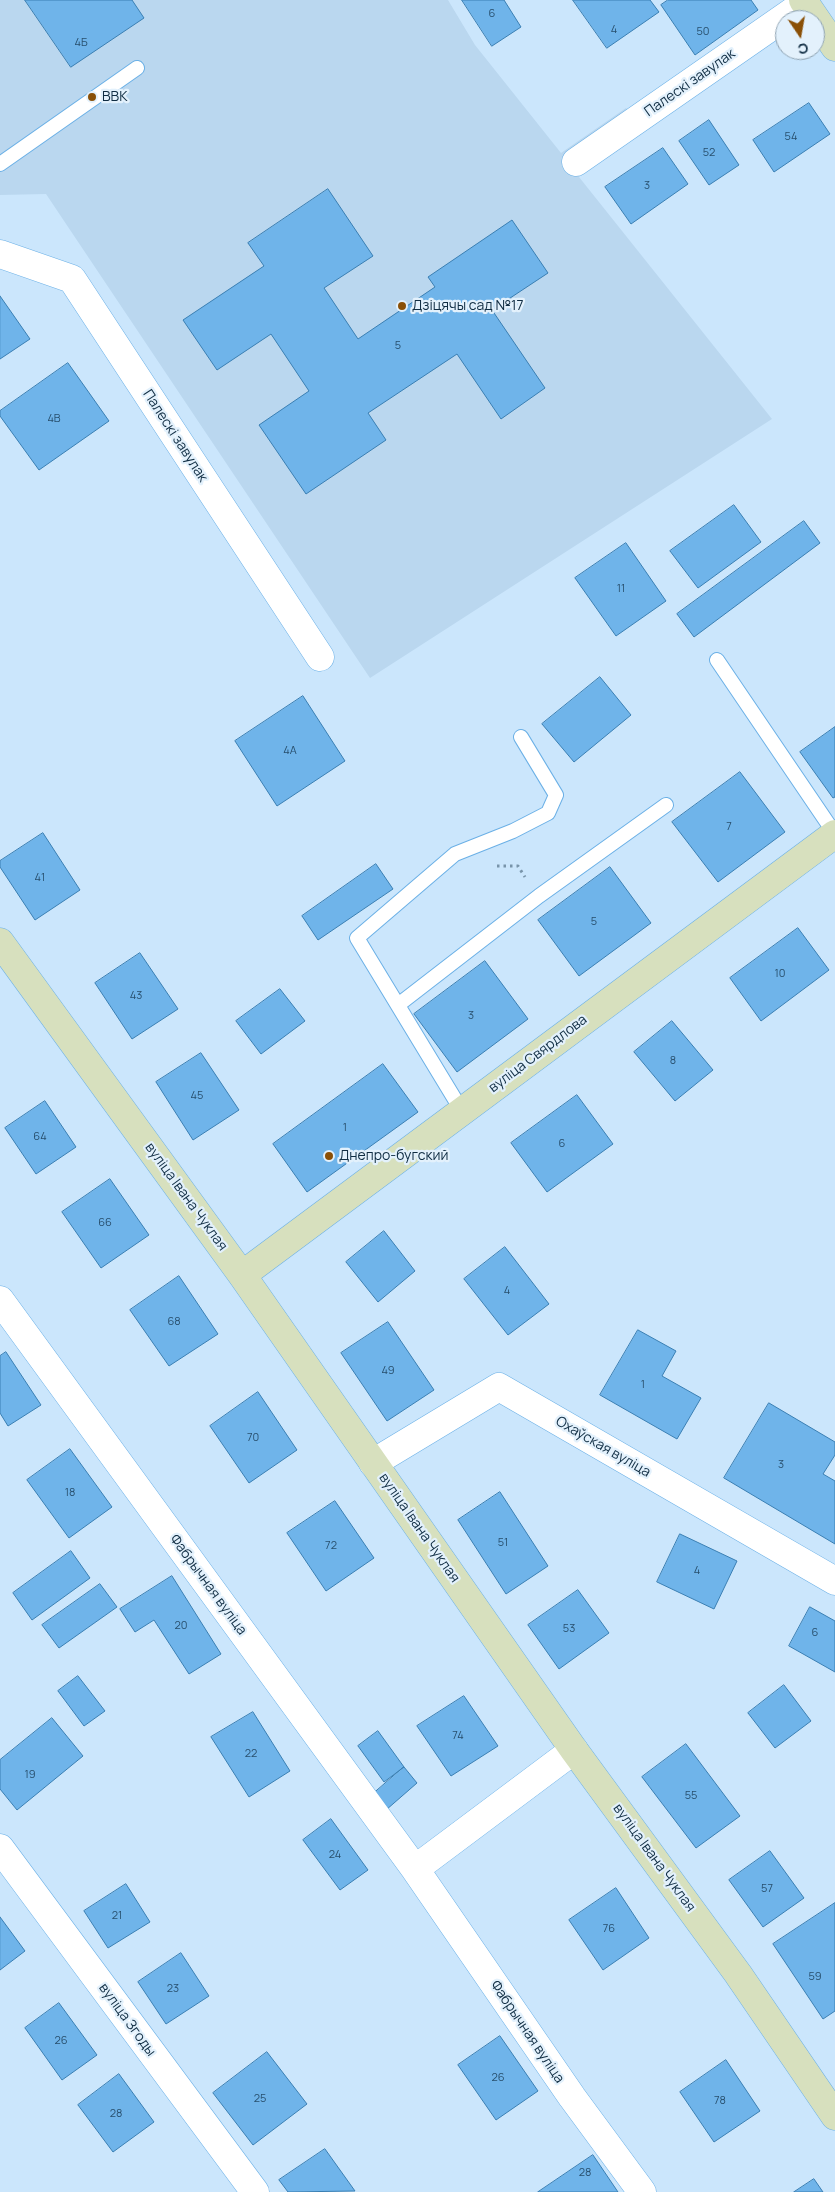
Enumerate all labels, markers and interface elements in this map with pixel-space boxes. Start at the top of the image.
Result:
house number: 6 [489,7,495,21]
north arrow [775,10,825,60]
house number: 4 [611,23,617,37]
house number: 50 [696,25,710,39]
house number: 4Б [74,36,88,50]
text: С [796,39,810,60]
street label: Палескі завулак [641,46,739,120]
place label: ВВК [102,89,127,105]
marker: ВВК [86,91,98,103]
house number: 54 [785,130,797,144]
house number: 52 [703,146,715,160]
house number: 3 [644,179,650,193]
place label: Дзіцячы сад №17 [412,298,523,314]
marker: Дзіцячы сад №17 [396,300,408,312]
house number: 5 [395,339,401,353]
street label: Палескі завулак [139,387,211,485]
house number: 4В [47,412,61,426]
house number: 11 [617,582,625,596]
house number: 4А [283,744,297,758]
house number: 7 [726,820,732,834]
house number: 41 [35,871,45,885]
house number: 5 [591,915,597,929]
house number: 10 [775,967,785,981]
house number: 43 [130,989,142,1003]
house number: 3 [468,1009,474,1023]
street label: вуліца Свярдлова [486,1012,590,1096]
house number: 8 [670,1054,676,1068]
house number: 45 [191,1089,203,1103]
house number: 1 [343,1121,347,1135]
house number: 64 [33,1130,47,1144]
house number: 6 [559,1137,565,1151]
street label: вуліца Івана Чуклая [141,1140,231,1254]
place label: Днепро-бугский [339,1148,448,1164]
marker: Днепро-бугский [323,1150,335,1162]
house number: 66 [98,1216,112,1230]
house number: 4 [504,1284,510,1298]
house number: 68 [167,1315,181,1329]
house number: 49 [381,1364,395,1378]
house number: 1 [641,1378,645,1392]
street label: Охаўская вуліца [553,1413,653,1481]
house number: 70 [247,1431,259,1445]
house number: 3 [778,1458,784,1472]
street label: вуліца Івана Чуклая [375,1470,463,1586]
house number: 18 [65,1486,75,1500]
street label: Фабрычная вуліца [166,1531,250,1639]
house number: 51 [498,1536,508,1550]
house number: 72 [325,1539,337,1553]
house number: 4 [694,1564,700,1578]
house number: 20 [175,1619,187,1633]
house number: 53 [563,1622,575,1636]
house number: 6 [812,1626,818,1640]
house number: 74 [452,1729,464,1743]
house number: 22 [245,1747,257,1761]
house number: 19 [24,1768,36,1782]
house number: 55 [685,1789,697,1803]
street label: вуліца Івана Чуклая [609,1801,699,1915]
house number: 24 [329,1848,341,1862]
house number: 57 [761,1882,773,1896]
house number: 21 [112,1909,122,1923]
house number: 76 [603,1922,615,1936]
house number: 59 [808,1970,822,1984]
street label: Фабрычная вуліца [486,1978,568,2086]
street label: вуліца Згоды [95,1980,159,2060]
house number: 23 [167,1982,179,1996]
house number: 26 [54,2034,68,2048]
house number: 26 [491,2071,505,2085]
house number: 25 [254,2092,266,2106]
house number: 78 [714,2094,726,2108]
house number: 28 [110,2107,122,2121]
house number: 28 [579,2166,591,2180]

